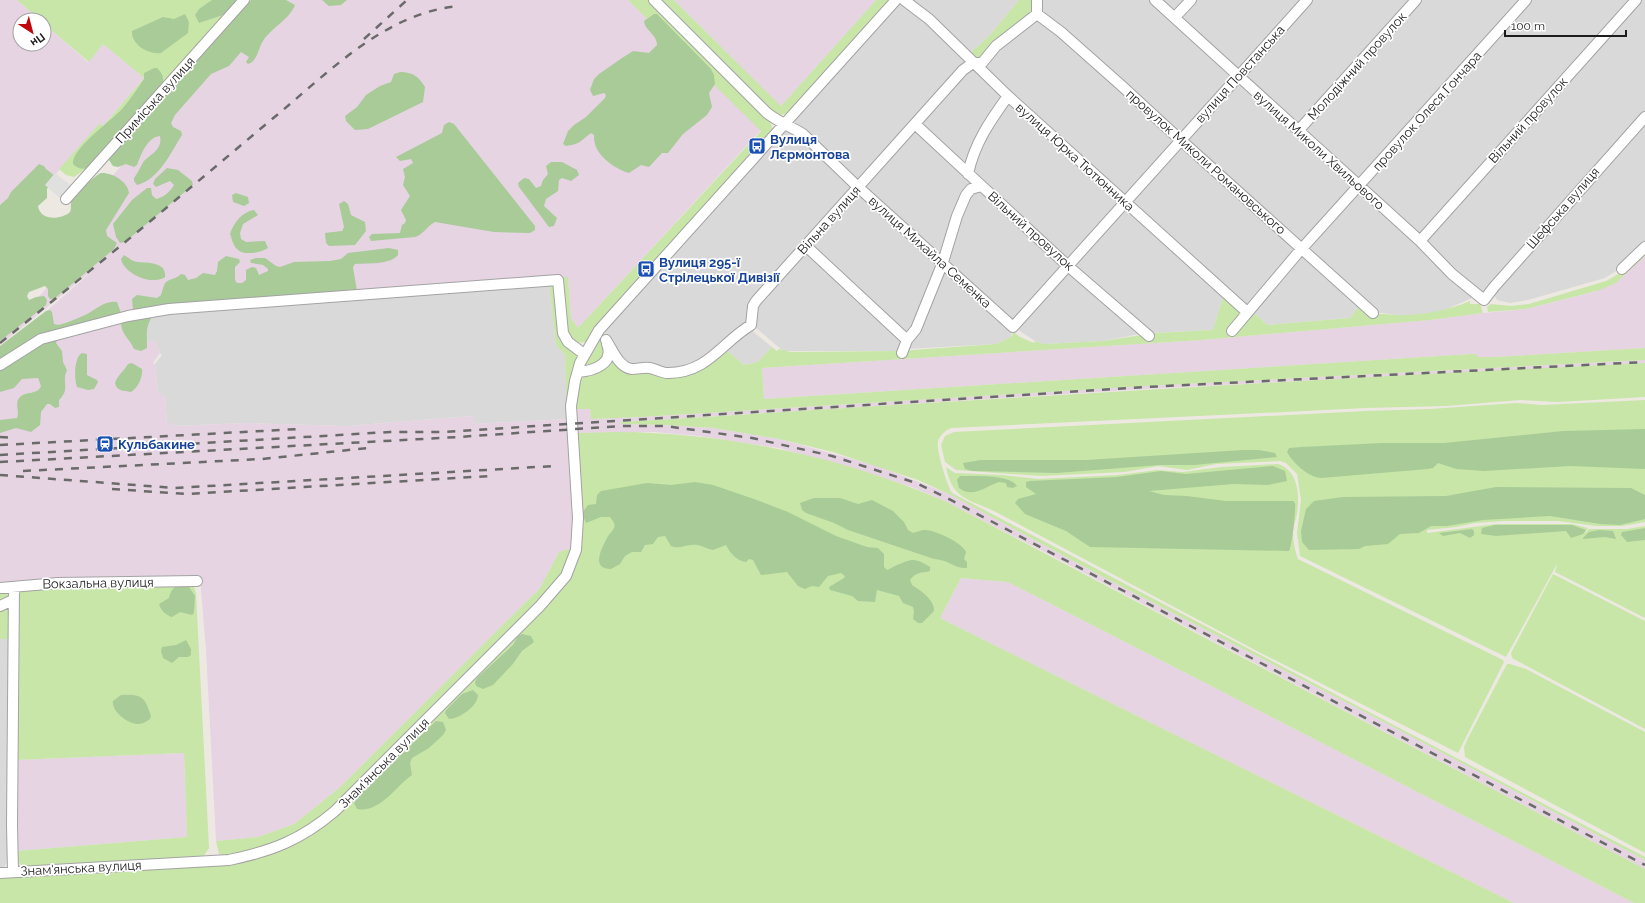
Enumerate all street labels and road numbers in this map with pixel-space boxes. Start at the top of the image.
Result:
street label: Молодіжний провулок [1305,9,1410,123]
street label: вулиця Повстанська [1192,22,1288,126]
street label: провулок Олеся Гончара [1370,48,1484,174]
street label: Приміська вулиця [112,54,198,146]
street label: Вільний провулок [1485,74,1571,166]
street label: провулок Миколи Романовського [1123,87,1289,238]
street label: вулиця Миколи Хвильового [1251,87,1388,213]
street label: вулиця Юрка Тютюнника [1013,100,1137,214]
street label: Шефська вулиця [1524,164,1602,252]
street label: Вільна вулиця [794,183,864,257]
street label: Вільний провулок [985,188,1077,274]
street label: вулиця Михайла Семенка [866,193,994,311]
street label: Вокзальна вулиця [42,575,154,591]
street label: Знам'янська вулиця [336,715,432,811]
street label: Знам'янська вулиця [20,857,142,879]

